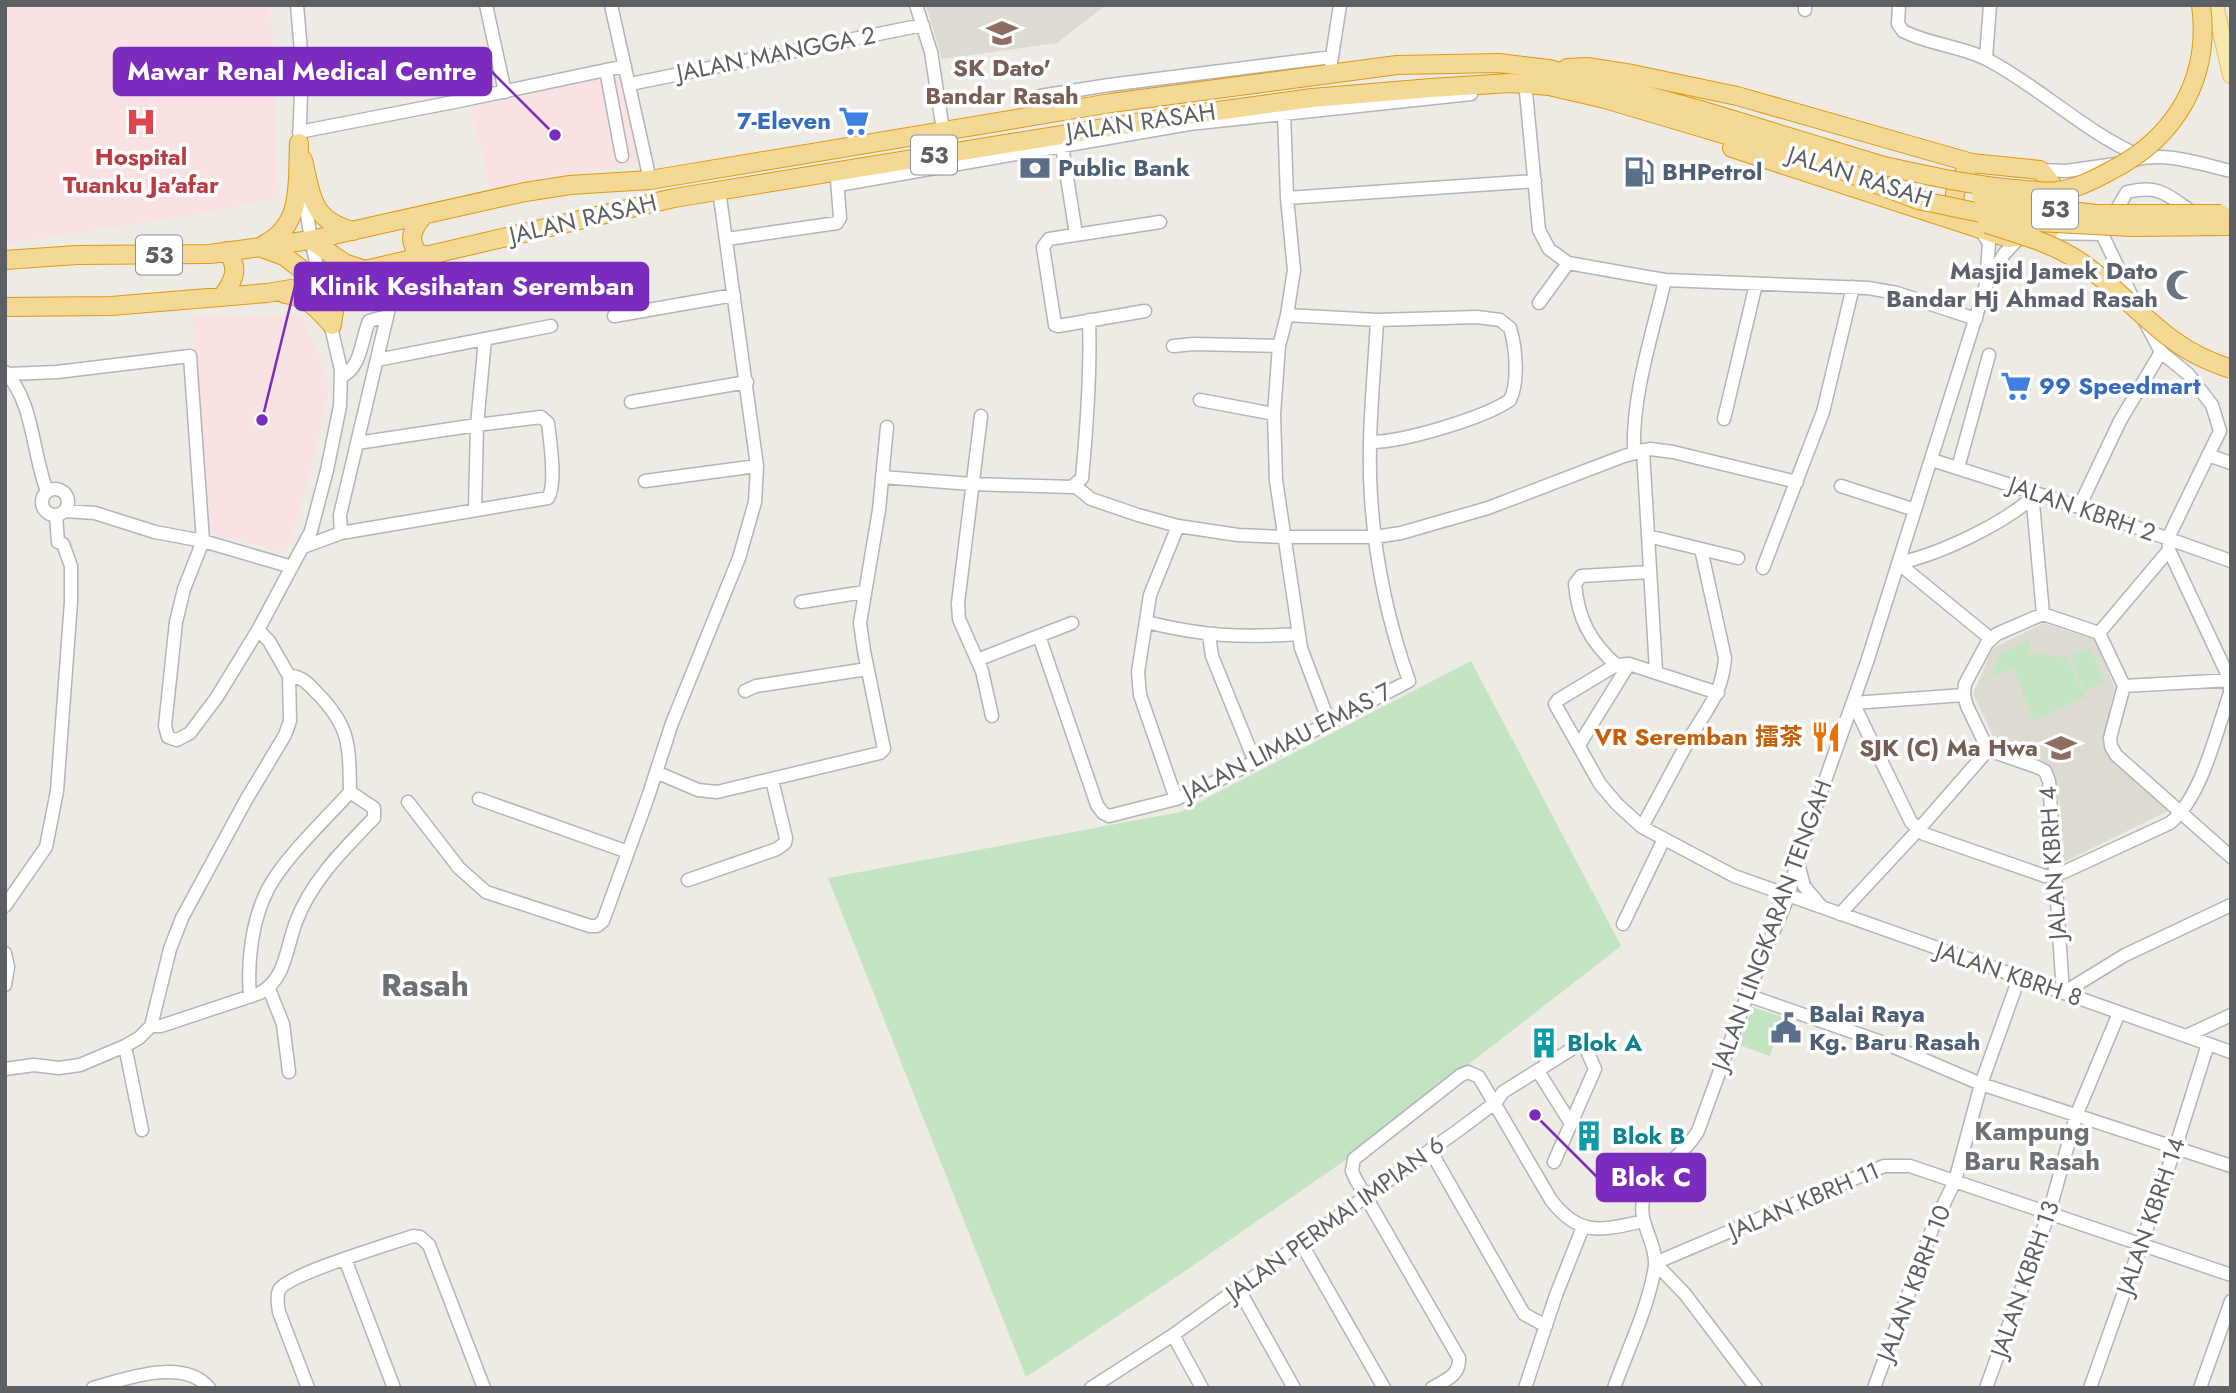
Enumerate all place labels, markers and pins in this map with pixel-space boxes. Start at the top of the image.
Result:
school or university icon: SK Dato' Bandar Rasah [985,16,1019,50]
callout: Mawar Renal Medical Centre [114,48,491,95]
place label: SK Dato' Bandar Rasah [925,50,1079,113]
place label: 7-Eleven [737,103,831,138]
supermarket icon: 7-Eleven [837,104,871,138]
hospital icon: Hospital Tuanku Ja'afar [124,105,158,139]
place label: Hospital Tuanku Ja'afar [63,139,219,202]
place label: Public Bank [1058,150,1190,185]
bank icon: Public Bank [1018,151,1052,185]
place label: BHPetrol [1662,154,1763,189]
fuel station icon: BHPetrol [1622,155,1656,189]
place label: Masjid Jamek Dato Bandar Hj Ahmad Rasah [1886,253,2158,316]
callout: Klinik Kesihatan Seremban [295,263,648,310]
mosque icon: Masjid Jamek Dato Bandar Hj Ahmad Rasah [2164,268,2198,302]
place label: 99 Speedmart [2039,368,2201,403]
supermarket icon: 99 Speedmart [1999,369,2033,403]
place label: VR Seremban 擂茶 [1593,719,1803,754]
restaurant icon: VR Seremban 擂茶 [1809,720,1843,754]
place label: SJK (C) Ma Hwa [1859,730,2038,765]
school or university icon: SJK (C) Ma Hwa [2044,731,2078,765]
place label: Balai Raya Kg. Baru Rasah [1809,996,1980,1059]
public building icon: Balai Raya Kg. Baru Rasah [1769,1011,1803,1045]
place label: Blok A [1567,1025,1643,1060]
building icon: Blok A [1527,1026,1561,1060]
place label: Blok B [1612,1118,1686,1153]
building icon: Blok B [1572,1119,1606,1153]
callout: Blok C [1597,1154,1705,1201]

